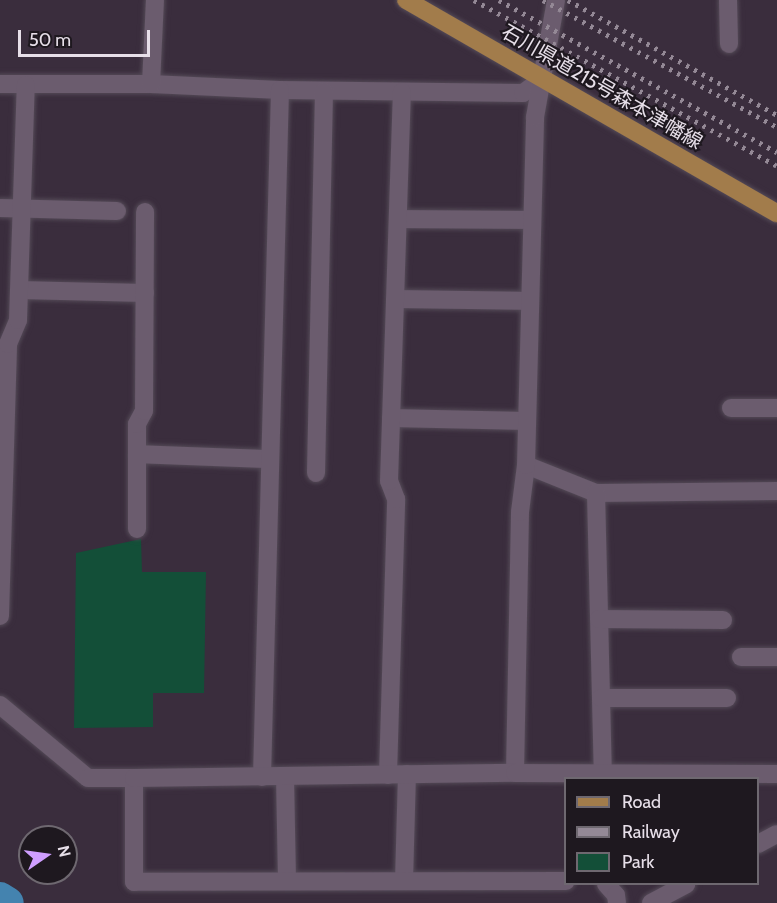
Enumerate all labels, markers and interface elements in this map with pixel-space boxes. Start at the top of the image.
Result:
scale bar [21,18,153,56]
street label: 石川県道215号森本津幡線 [497,20,707,154]
text: 50 m [29,29,71,51]
legend [564,777,759,885]
text: Road [622,791,661,813]
text: Railway [622,821,680,843]
north arrow [18,825,78,885]
text: N [54,844,75,859]
text: Park [622,851,654,873]

